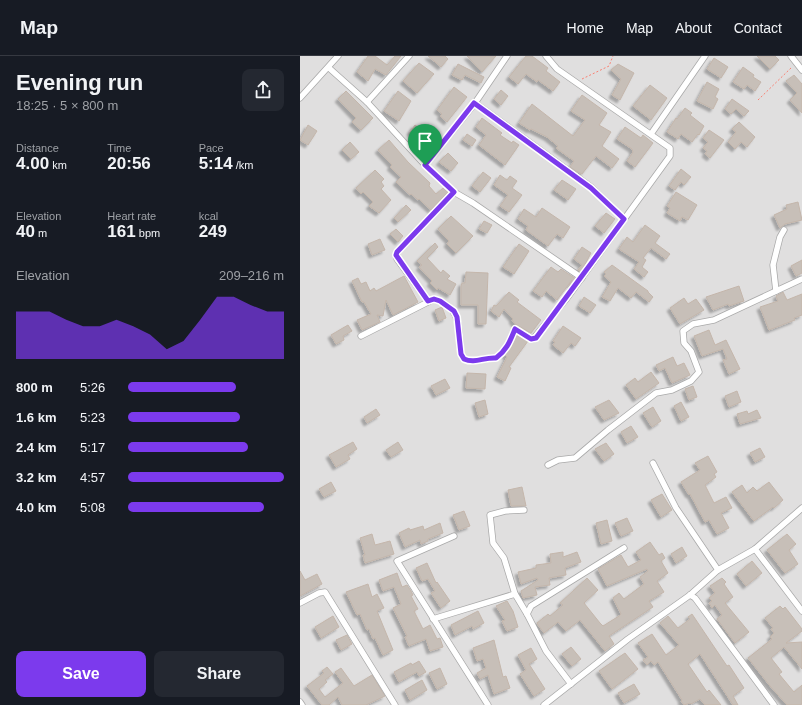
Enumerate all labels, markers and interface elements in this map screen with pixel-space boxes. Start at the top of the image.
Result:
text: Map [20,17,58,38]
text: Home [567,20,604,36]
text: Map [626,20,653,36]
text: About [675,20,712,36]
text: Contact [734,20,782,36]
button: share [242,69,284,111]
text: Evening run [16,70,143,95]
text: 18:25 · 5 × 800 m [16,98,118,113]
pin [408,124,442,165]
icon: arrive [414,130,436,152]
text: Distance [16,142,59,154]
text: Time [107,142,131,154]
text: Pace [199,142,224,154]
text: 4.00 [16,154,49,173]
text: 20:56 [107,154,151,173]
text: 5:14 [199,154,233,173]
text: km [49,159,67,171]
text: /km [233,159,253,171]
text: Elevation [16,210,61,222]
text: Heart rate [107,210,156,222]
text: kcal [199,210,218,222]
text: 40 [16,222,35,241]
text: 161 [107,222,136,241]
text: 249 [199,222,227,241]
text: m [35,227,47,239]
text: bpm [136,227,160,239]
text: Elevation [16,268,69,283]
text: 209–216 m [219,268,284,283]
text: 800 m [16,380,53,395]
text: 5:26 [80,380,105,395]
text: 1.6 km [16,410,56,425]
text: 5:23 [80,410,105,425]
text: 2.4 km [16,440,56,455]
text: 5:17 [80,440,105,455]
text: 3.2 km [16,470,56,485]
text: 4:57 [80,470,105,485]
text: 4.0 km [16,500,56,515]
text: 5:08 [80,500,105,515]
button: Save [16,651,146,697]
button: Share [154,651,284,697]

